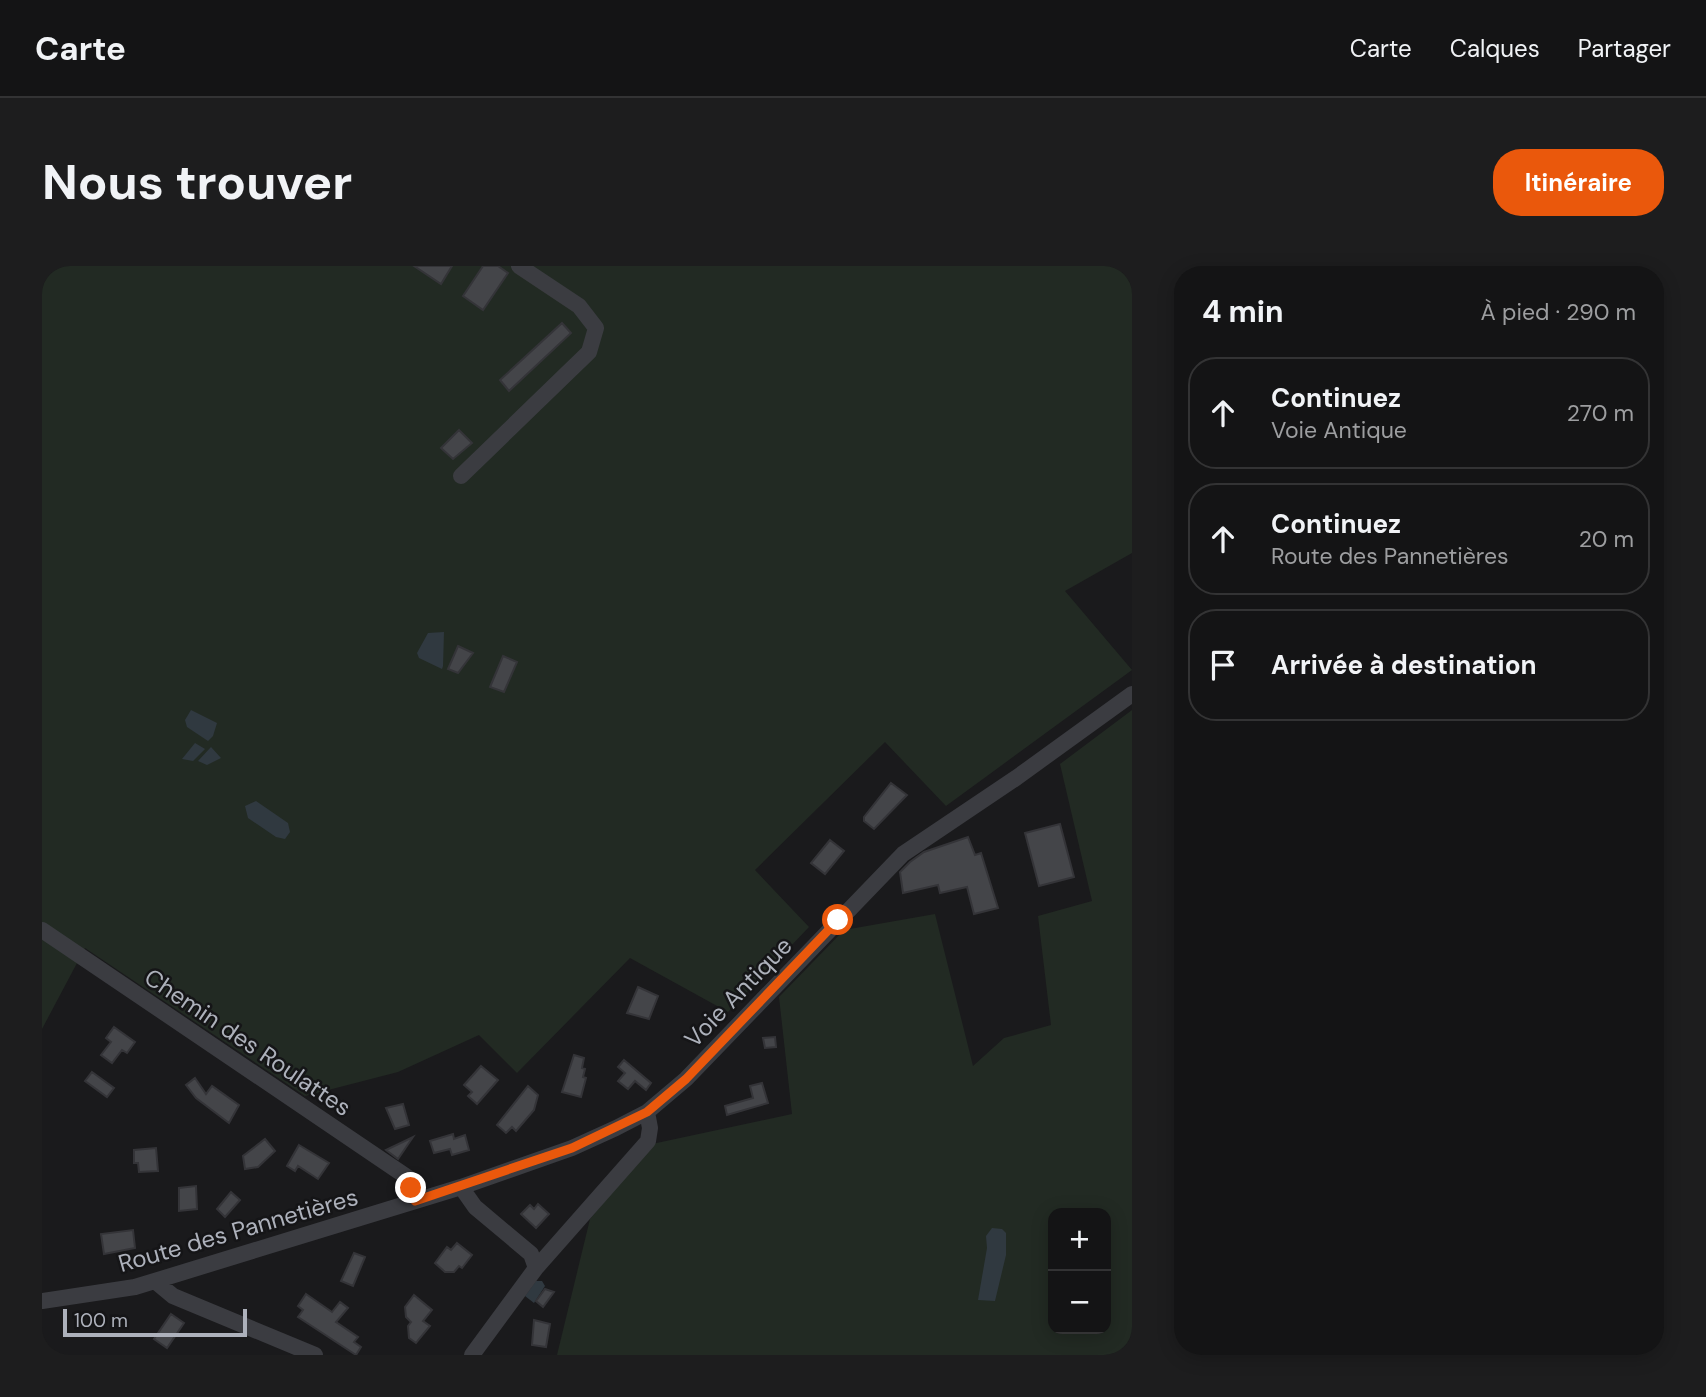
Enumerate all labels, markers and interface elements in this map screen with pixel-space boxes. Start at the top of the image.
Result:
text: Carte [35,27,126,70]
text: Carte [1350,33,1412,64]
text: Calques [1450,33,1540,64]
text: Partager [1578,33,1671,64]
button: Itinéraire [1493,149,1664,216]
text: Nous trouver [42,150,352,214]
text: 4 min [1202,292,1284,331]
text: À pied · 290 m [1481,297,1636,327]
text: Continuez [1271,381,1401,415]
icon: ahead [1204,394,1242,432]
text: 270 m [1567,398,1634,428]
text: Voie Antique [1271,415,1407,445]
text: Continuez [1271,507,1401,541]
icon: ahead [1204,520,1242,558]
text: 20 m [1579,524,1634,554]
text: Route des Pannetières [1271,541,1509,571]
icon: arrive [1204,646,1242,684]
text: Arrivée à destination [1271,648,1537,682]
route start [822,904,853,935]
street label: Voie Antique [678,930,798,1054]
street label: Chemin des Roulattes [139,961,357,1123]
route end [395,1172,426,1203]
street label: Route des Pannetières [115,1181,361,1279]
map controls [1048,1208,1111,1334]
button: + [1048,1208,1111,1271]
button: − [1048,1271,1111,1334]
scale bar [63,1306,247,1338]
text: 100 m [74,1308,128,1333]

